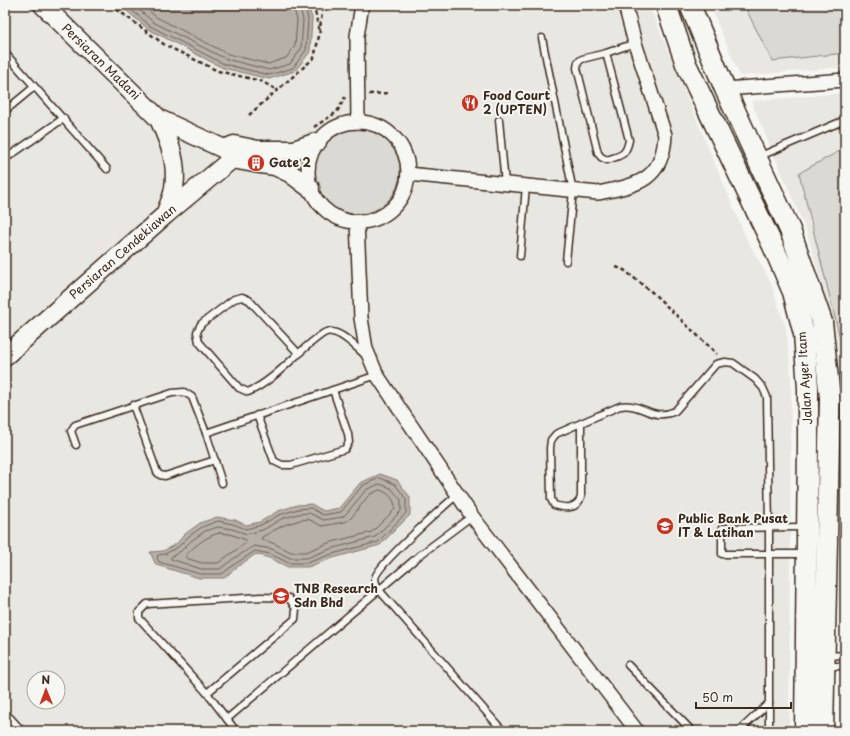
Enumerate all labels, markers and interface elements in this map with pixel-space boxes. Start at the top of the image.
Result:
street label: Persiaran Madani [58,19,145,104]
place label: Food Court 2 (UPTEN) [483,86,550,118]
restaurant icon: Food Court 2 (UPTEN) [460,93,480,113]
building icon: Gate 2 [246,153,266,173]
place label: Gate 2 [269,153,312,171]
street label: Persiaran Cendekiawan [65,200,180,303]
street label: Jalan Ayer Itam [792,331,816,425]
place label: Public Bank Pusat IT & Latihan [678,509,788,541]
school or university icon: Public Bank Pusat IT & Latihan [655,516,675,536]
place label: TNB Research Sdn Bhd [294,579,378,611]
school or university icon: TNB Research Sdn Bhd [271,586,291,606]
north arrow [26,670,66,710]
text: N [41,671,51,688]
scale bar [696,684,791,710]
text: 50 m [702,688,733,706]

